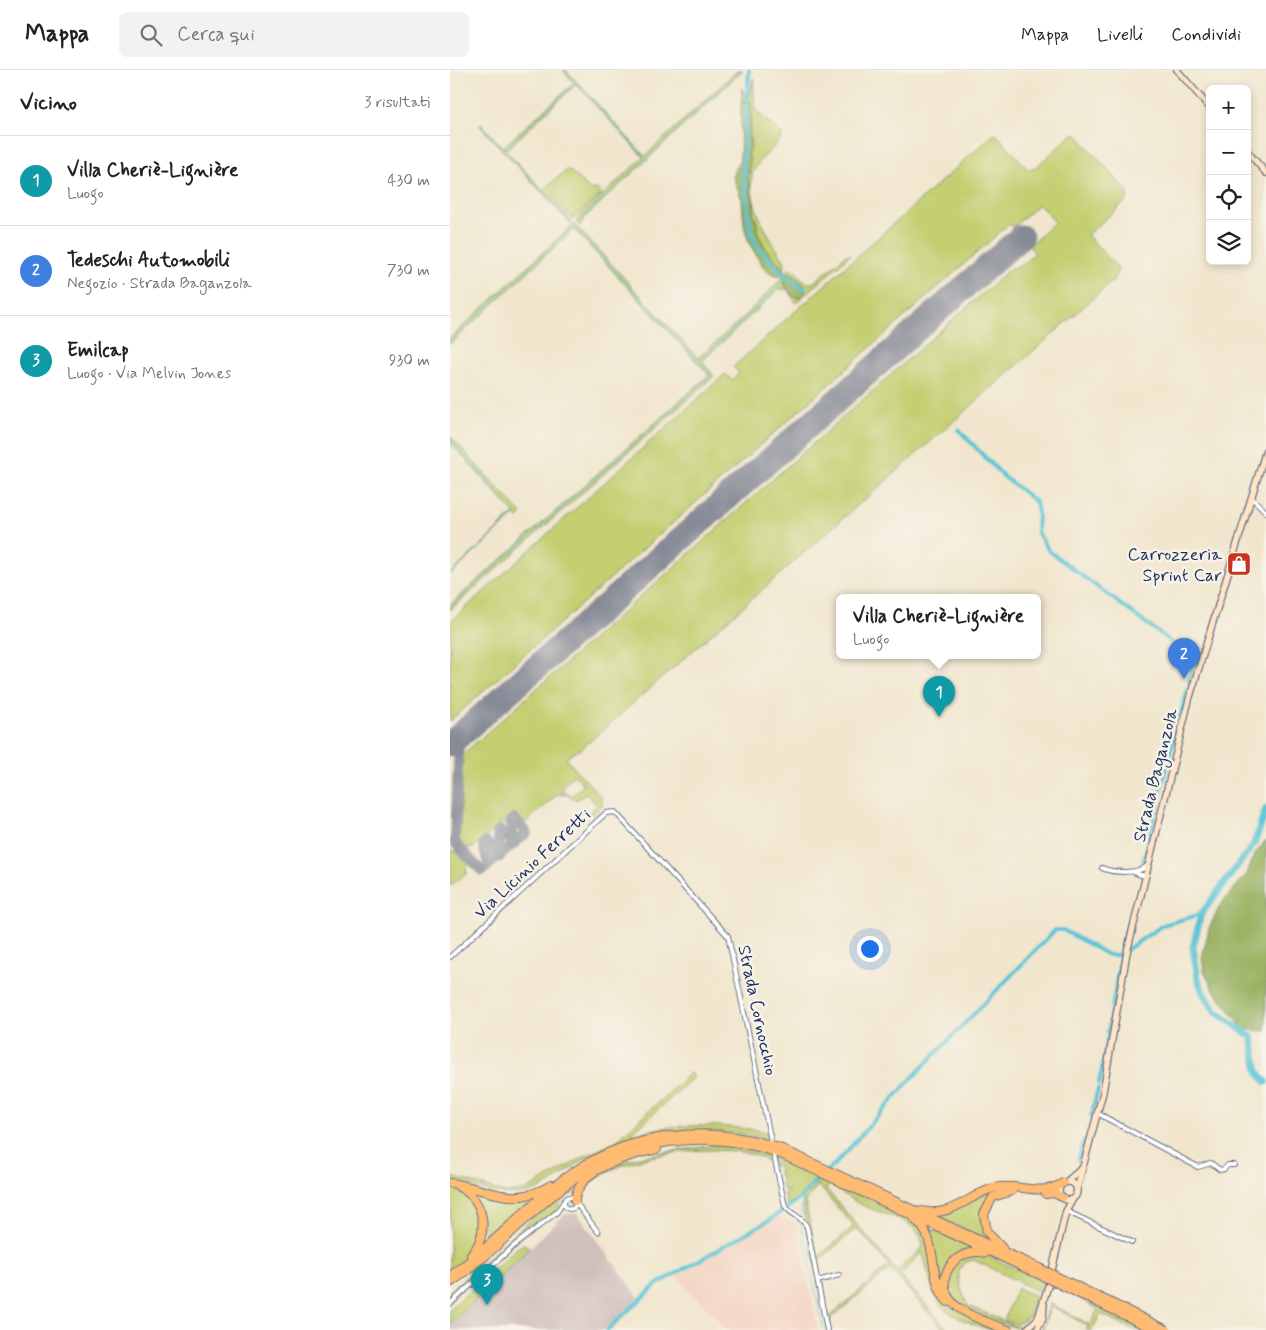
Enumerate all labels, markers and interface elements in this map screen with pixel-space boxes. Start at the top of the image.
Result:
search box [119,12,469,57]
text: Mappa [25,19,89,50]
icon: search [137,21,165,49]
text: Cerca qui [177,22,255,47]
text: Mappa [1021,23,1069,47]
text: Livelli [1097,23,1143,47]
text: Condividi [1171,23,1241,47]
map controls [1206,85,1251,265]
button: + [1206,85,1251,130]
text: Vicino [20,89,77,117]
text: 3 risultati [364,92,430,113]
button: − [1206,130,1251,175]
text: Villa Cheriè-Lignière [67,158,238,183]
text: 1 [32,170,40,191]
text: 430 m [387,170,430,191]
button: locate [1206,175,1251,220]
text: Luogo [67,183,104,204]
button: layers [1206,220,1251,265]
text: Tedeschi Automobili [67,248,230,273]
text: 2 [32,260,40,281]
text: 730 m [387,260,430,281]
text: Negozio · Strada Baganzola [67,273,252,294]
text: Emilcap [67,338,129,363]
text: 3 [32,350,40,371]
text: 930 m [389,350,430,371]
text: Luogo · Via Melvin Jones [67,363,231,384]
place label: Carrozzeria Sprint Car [1127,543,1222,588]
shop icon: Carrozzeria Sprint Car [1226,551,1252,577]
popup [836,594,1041,659]
text: Villa Cheriè-Lignière [853,604,1024,629]
text: Luogo [853,629,889,650]
pin: 2 [1168,638,1200,679]
pin: 1 [923,676,955,717]
street label: Strada Baganzola [1128,706,1185,845]
street label: Via Licinio Ferretti [469,803,596,924]
your location [857,936,883,962]
street label: Strada Cornocchio [732,943,783,1078]
pin: 3 [471,1264,503,1305]

